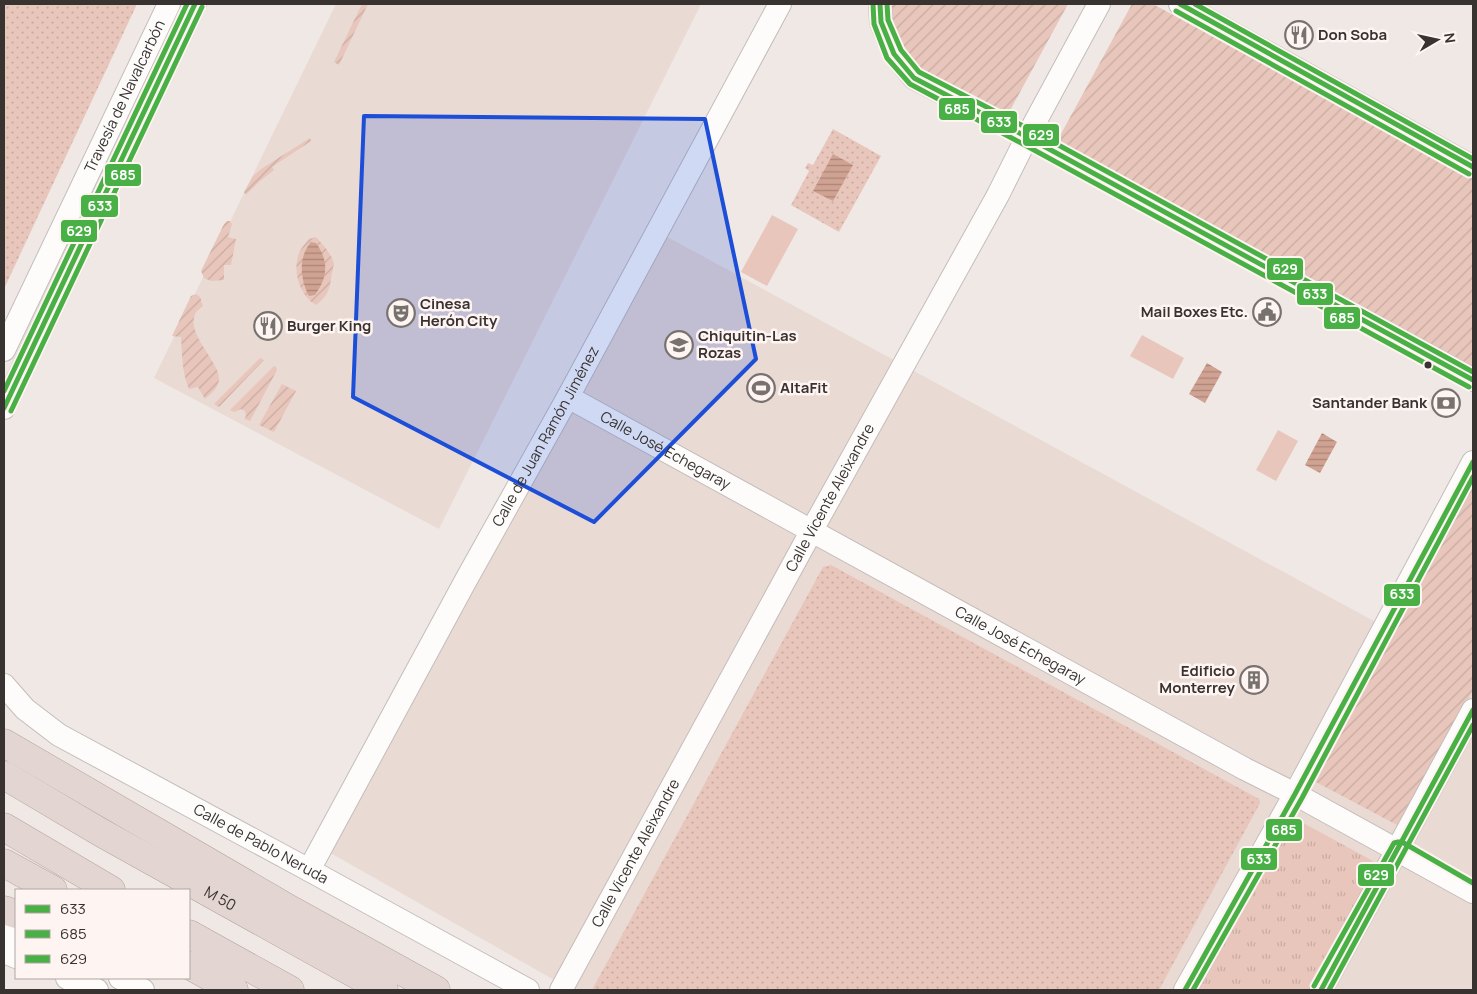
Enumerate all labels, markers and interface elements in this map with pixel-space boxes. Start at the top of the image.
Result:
north arrow [1412,15,1462,65]
street label: Travesía de Navalcarbón [79,16,170,176]
restaurant icon: Don Soba [1284,20,1314,50]
place label: Don Soba [1318,24,1387,45]
text: N [1440,31,1461,44]
line badge: 685 [938,97,976,121]
text: 685 [944,99,970,118]
line badge: 633 [980,110,1018,134]
text: 633 [987,112,1011,131]
line badge: 629 [1022,123,1060,147]
text: 629 [1028,125,1054,144]
line badge: 685 [104,163,142,187]
text: 685 [110,165,136,184]
line badge: 633 [80,194,119,218]
text: 633 [88,196,112,215]
line badge: 629 [60,219,98,243]
text: 629 [66,221,92,240]
line badge: 629 [1266,257,1304,281]
text: 629 [1272,259,1298,278]
line badge: 633 [1296,282,1334,306]
text: 633 [1303,284,1327,303]
place label: Cinesa Herón City [420,293,498,331]
public building icon: Mail Boxes Etc. [1252,297,1282,327]
theatre icon: Cinesa Herón City [386,298,416,328]
place label: Mail Boxes Etc. [1141,301,1248,322]
line badge: 685 [1323,306,1361,330]
text: 685 [1329,308,1355,327]
restaurant icon: Burger King [253,311,283,341]
place label: Burger King [287,315,371,336]
place label: Chiquitin-Las Rozas [698,325,797,363]
school or university icon: Chiquitin-Las Rozas [664,330,694,360]
street label: Calle de Juan Ramón Jiménez [487,342,604,530]
unlabelled marker [1423,360,1433,370]
sports icon: AltaFit [746,373,776,403]
place label: AltaFit [780,377,828,398]
bank icon: Santander Bank [1431,388,1461,418]
place label: Santander Bank [1312,392,1428,413]
street label: Calle José Echegaray [596,406,735,494]
street label: Calle Vicente Aleixandre [780,419,879,575]
line badge: 633 [1383,583,1421,607]
text: 633 [1390,584,1414,603]
street label: Calle José Echegaray [951,601,1090,689]
place label: Edificio Monterrey [1159,660,1236,698]
building icon: Edificio Monterrey [1239,665,1269,695]
street label: Calle Vicente Aleixandre [586,775,684,931]
street label: Calle de Pablo Neruda [190,799,332,889]
line badge: 685 [1265,818,1303,842]
text: 685 [1271,820,1297,839]
line badge: 633 [1240,847,1278,871]
text: 633 [1247,849,1271,868]
line badge: 629 [1357,863,1395,887]
text: 629 [1363,865,1389,884]
street label: M 50 [201,881,240,916]
legend [15,889,190,979]
text: 633 [60,898,86,919]
text: 685 [60,923,87,944]
text: 629 [60,948,87,969]

